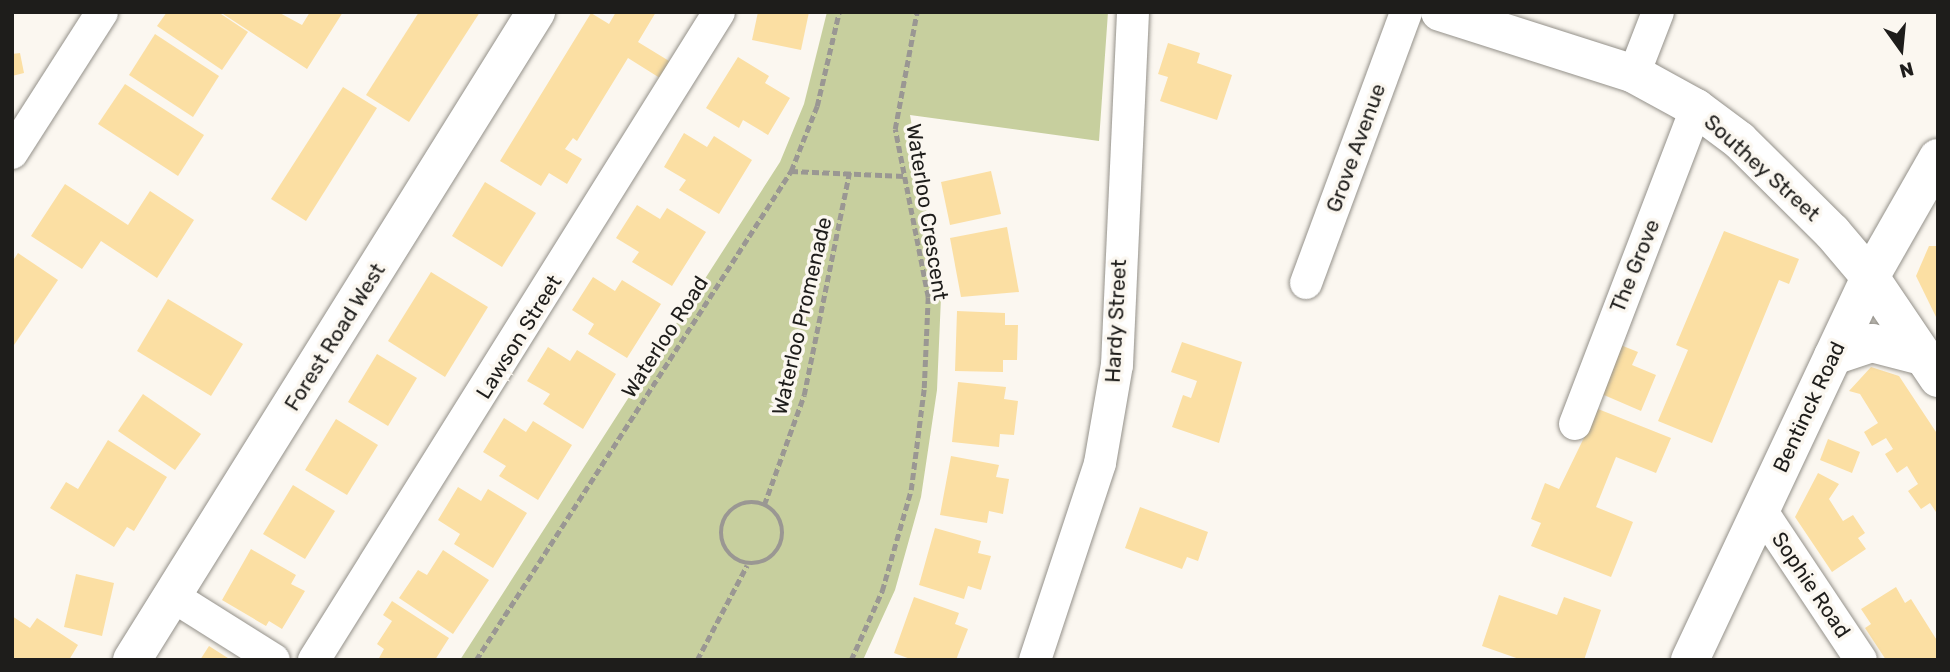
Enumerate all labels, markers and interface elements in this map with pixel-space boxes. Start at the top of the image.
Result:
north arrow [1866,14,1936,84]
text: N [1897,57,1916,83]
street label: Grove Avenue [1321,80,1391,216]
street label: Southey Street [1699,109,1825,227]
street label: Waterloo Crescent [901,122,953,302]
street label: Waterloo Promenade [767,215,837,417]
street label: The Grove [1605,216,1665,316]
street label: Forest Road West [279,258,391,416]
street label: Hardy Street [1100,258,1132,384]
street label: Lawson Street [471,270,567,404]
street label: Waterloo Road [616,271,714,403]
street label: Bentinck Road [1768,337,1850,477]
street label: Sophie Road [1766,527,1856,643]

